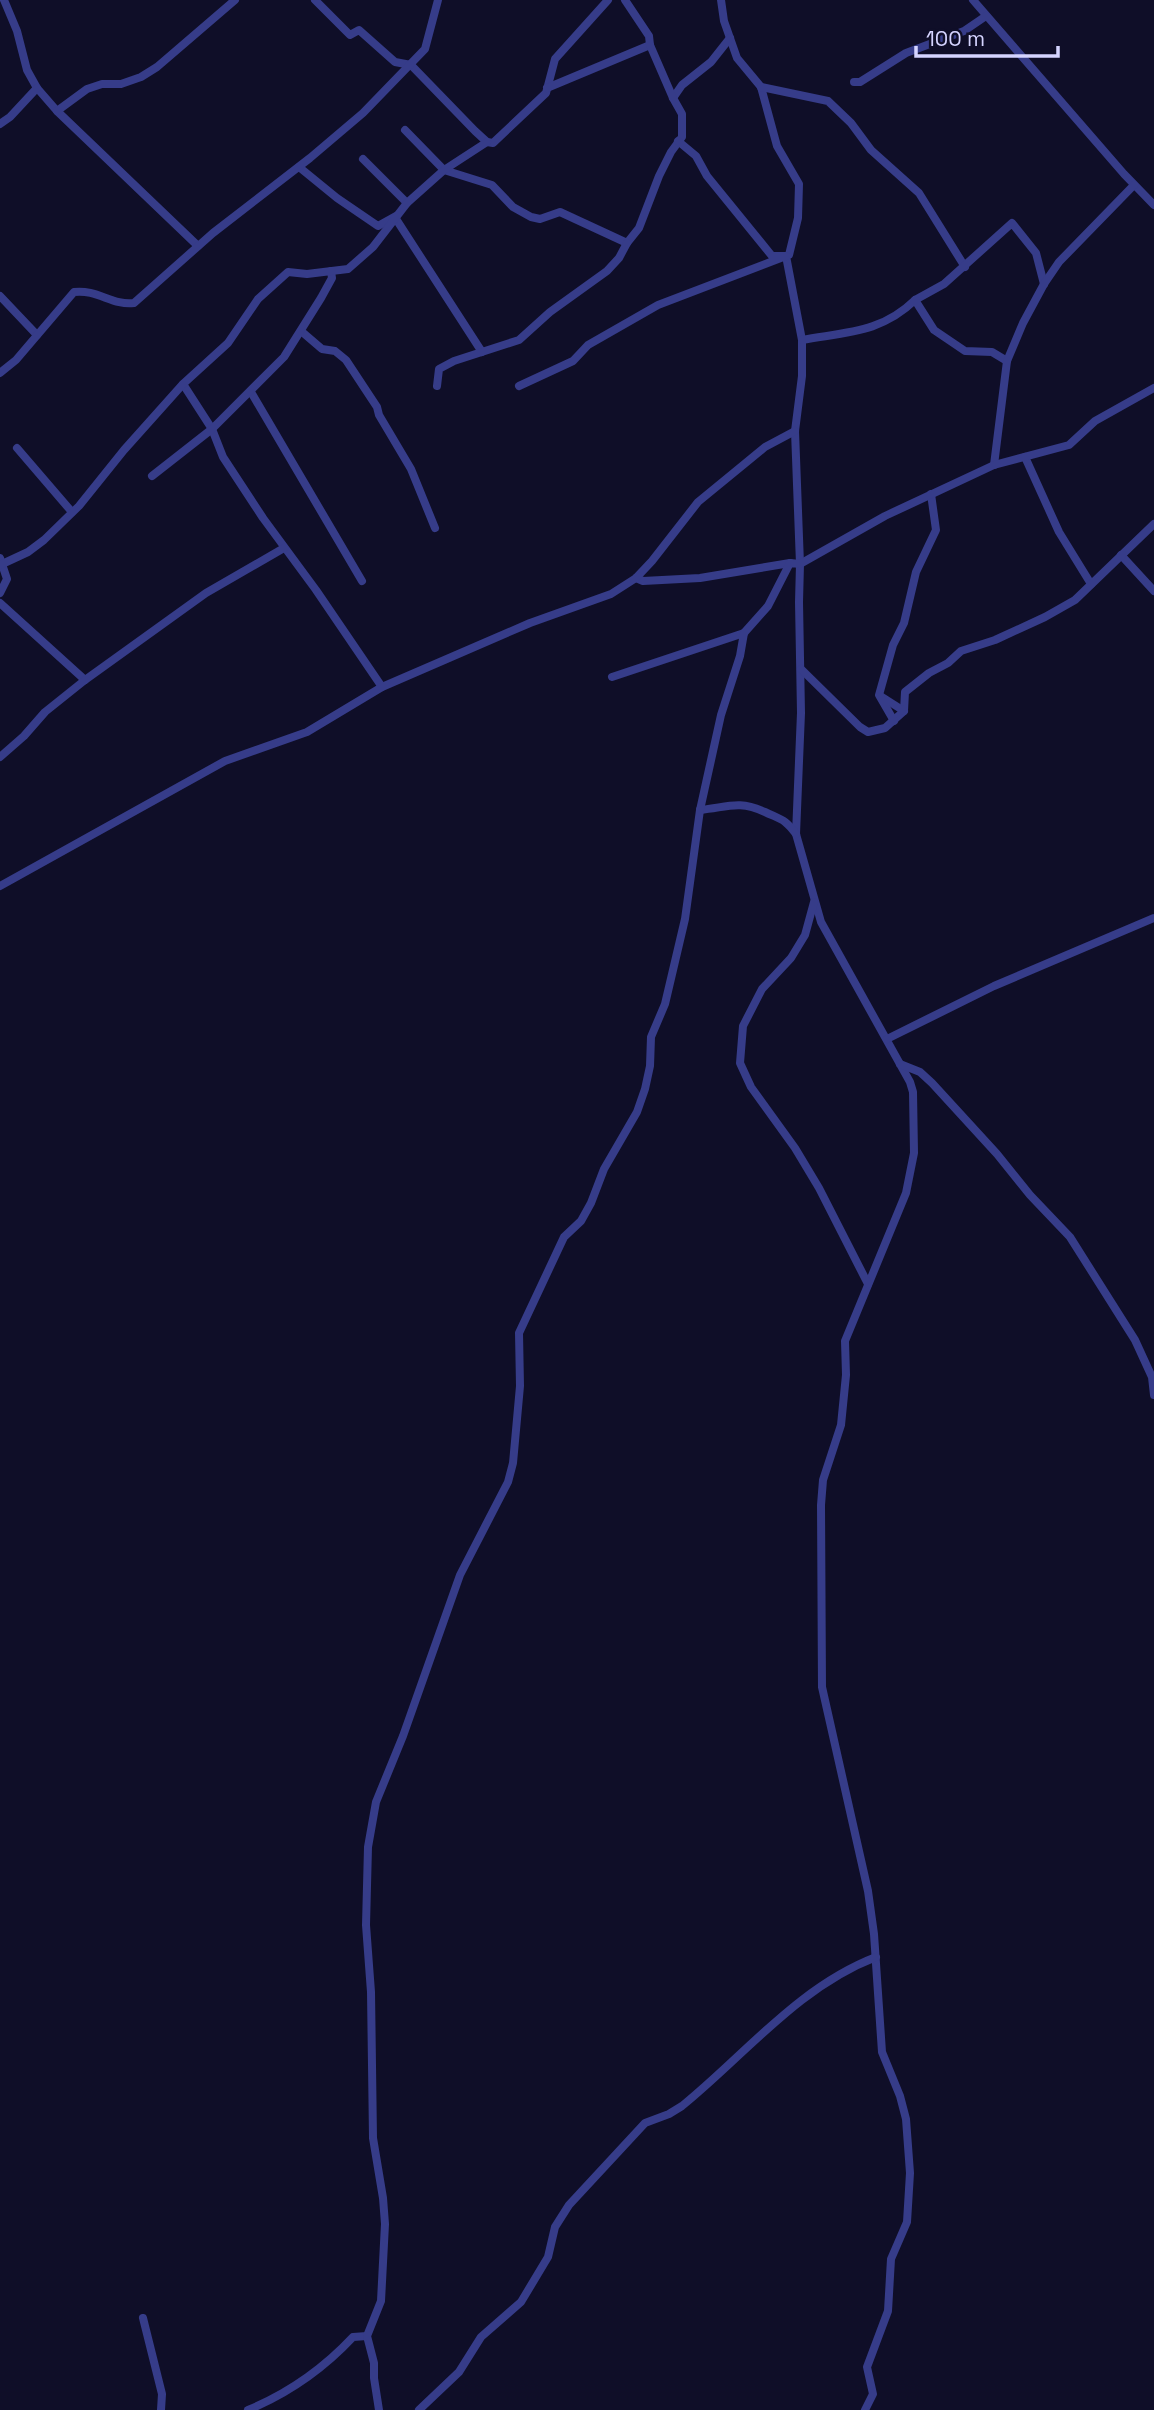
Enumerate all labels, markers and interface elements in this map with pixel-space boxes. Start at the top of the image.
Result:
scale bar [916,14,1058,58]
text: 100 m [926,25,985,52]

